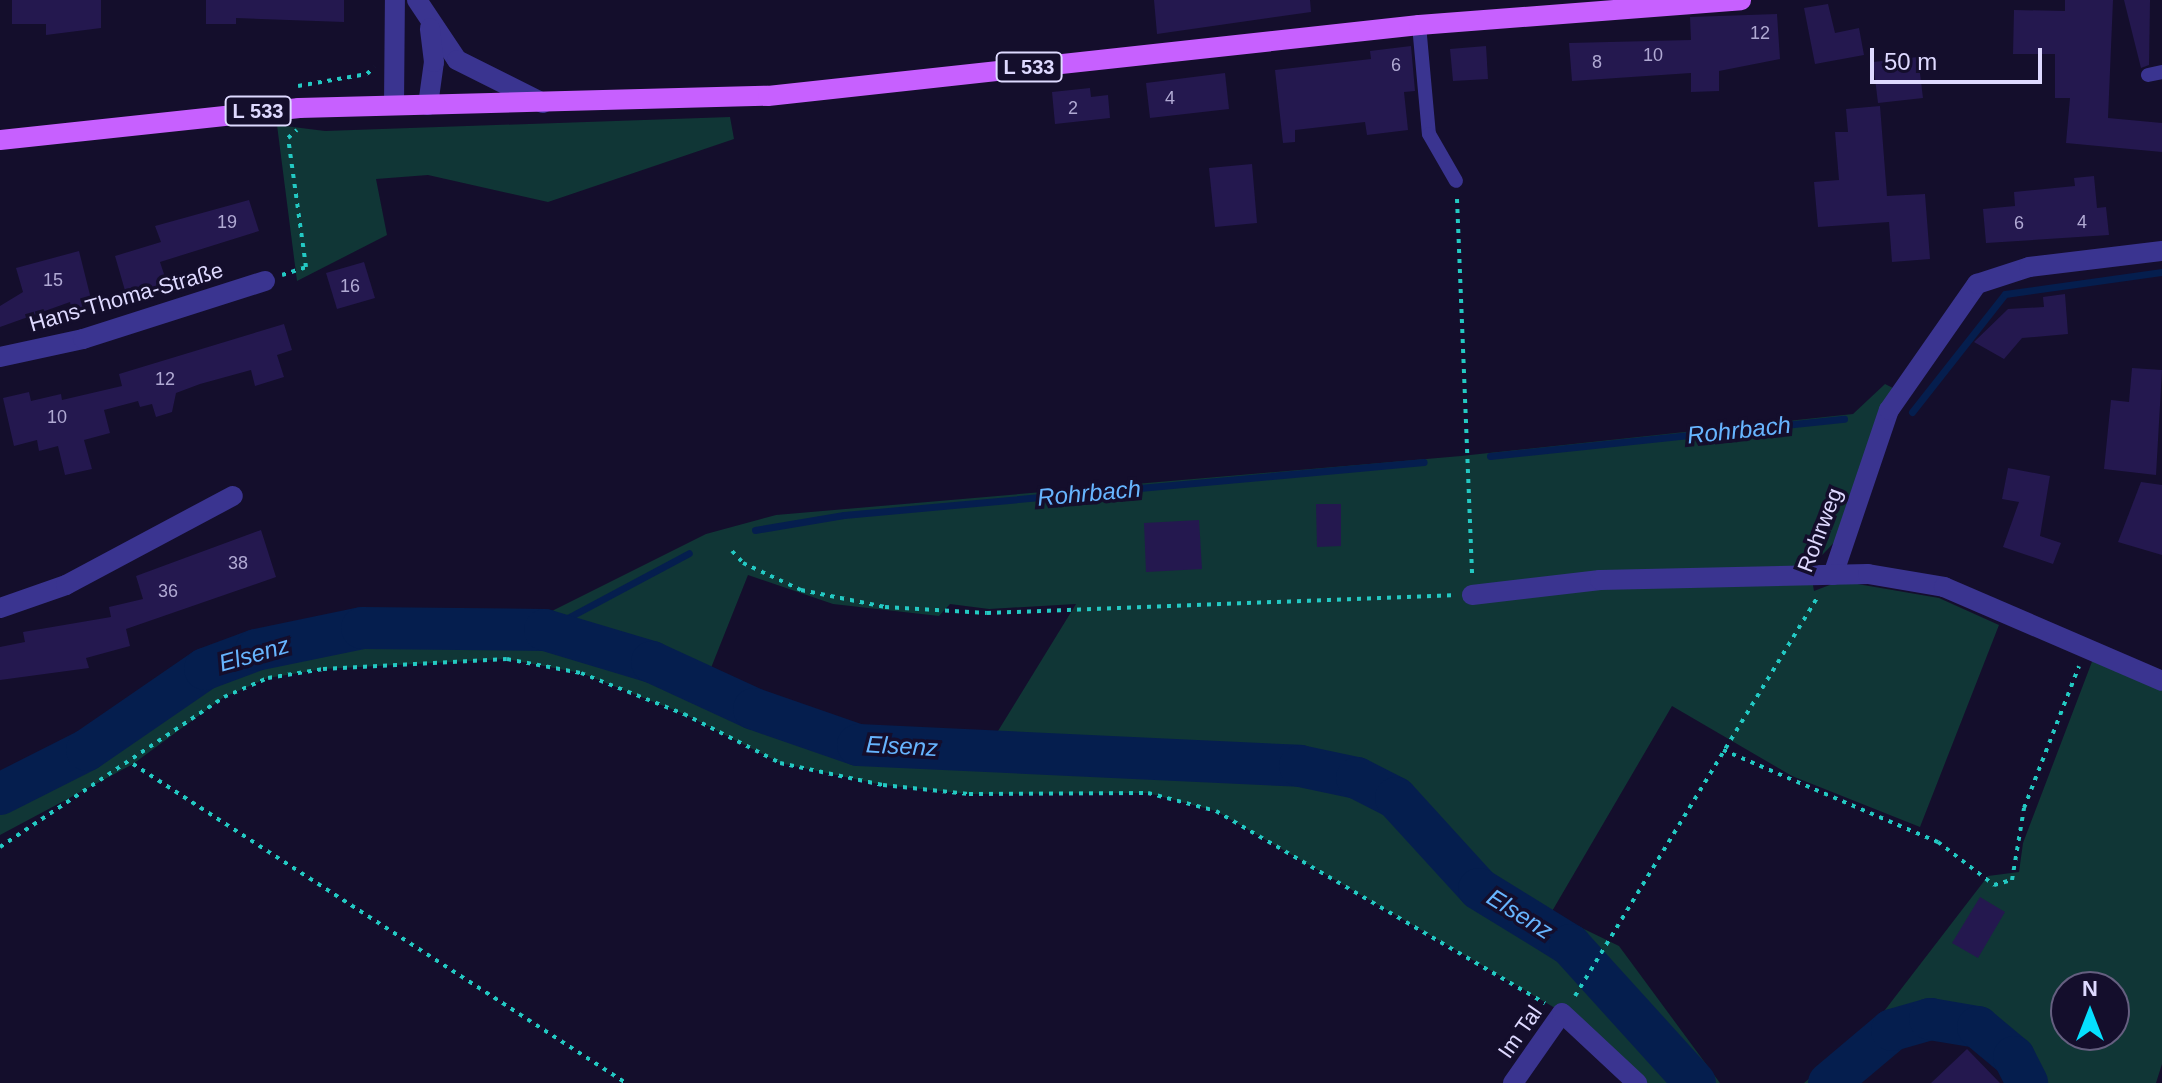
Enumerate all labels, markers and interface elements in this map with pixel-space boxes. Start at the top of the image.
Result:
house number: 12 [1750,22,1770,44]
scale bar [1874,32,2046,82]
house number: 10 [1643,44,1663,66]
text: 50 m [1884,48,1937,75]
road number: L 533 [995,51,1063,83]
house number: 8 [1592,51,1602,73]
house number: 6 [1391,54,1401,76]
house number: 4 [1165,87,1175,109]
road number: L 533 [224,95,292,127]
house number: 2 [1068,97,1078,119]
house number: 19 [217,211,237,233]
house number: 4 [2077,211,2087,233]
house number: 6 [2014,212,2024,234]
street label: Hans-Thoma-Straße [26,257,226,337]
house number: 15 [43,269,63,291]
house number: 16 [340,275,360,297]
house number: 12 [155,368,175,390]
house number: 10 [47,406,67,428]
water label: Rohrbach [1686,410,1792,450]
water label: Rohrbach [1036,474,1142,512]
street label: Rohrweg [1792,484,1848,576]
house number: 38 [228,552,248,574]
house number: 36 [158,580,178,602]
water label: Elsenz [215,630,293,678]
water label: Elsenz [865,730,939,762]
water label: Elsenz [1482,883,1558,945]
north arrow [2050,971,2130,1051]
text: N [2082,976,2098,1001]
street label: Im Tal [1492,1000,1548,1064]

